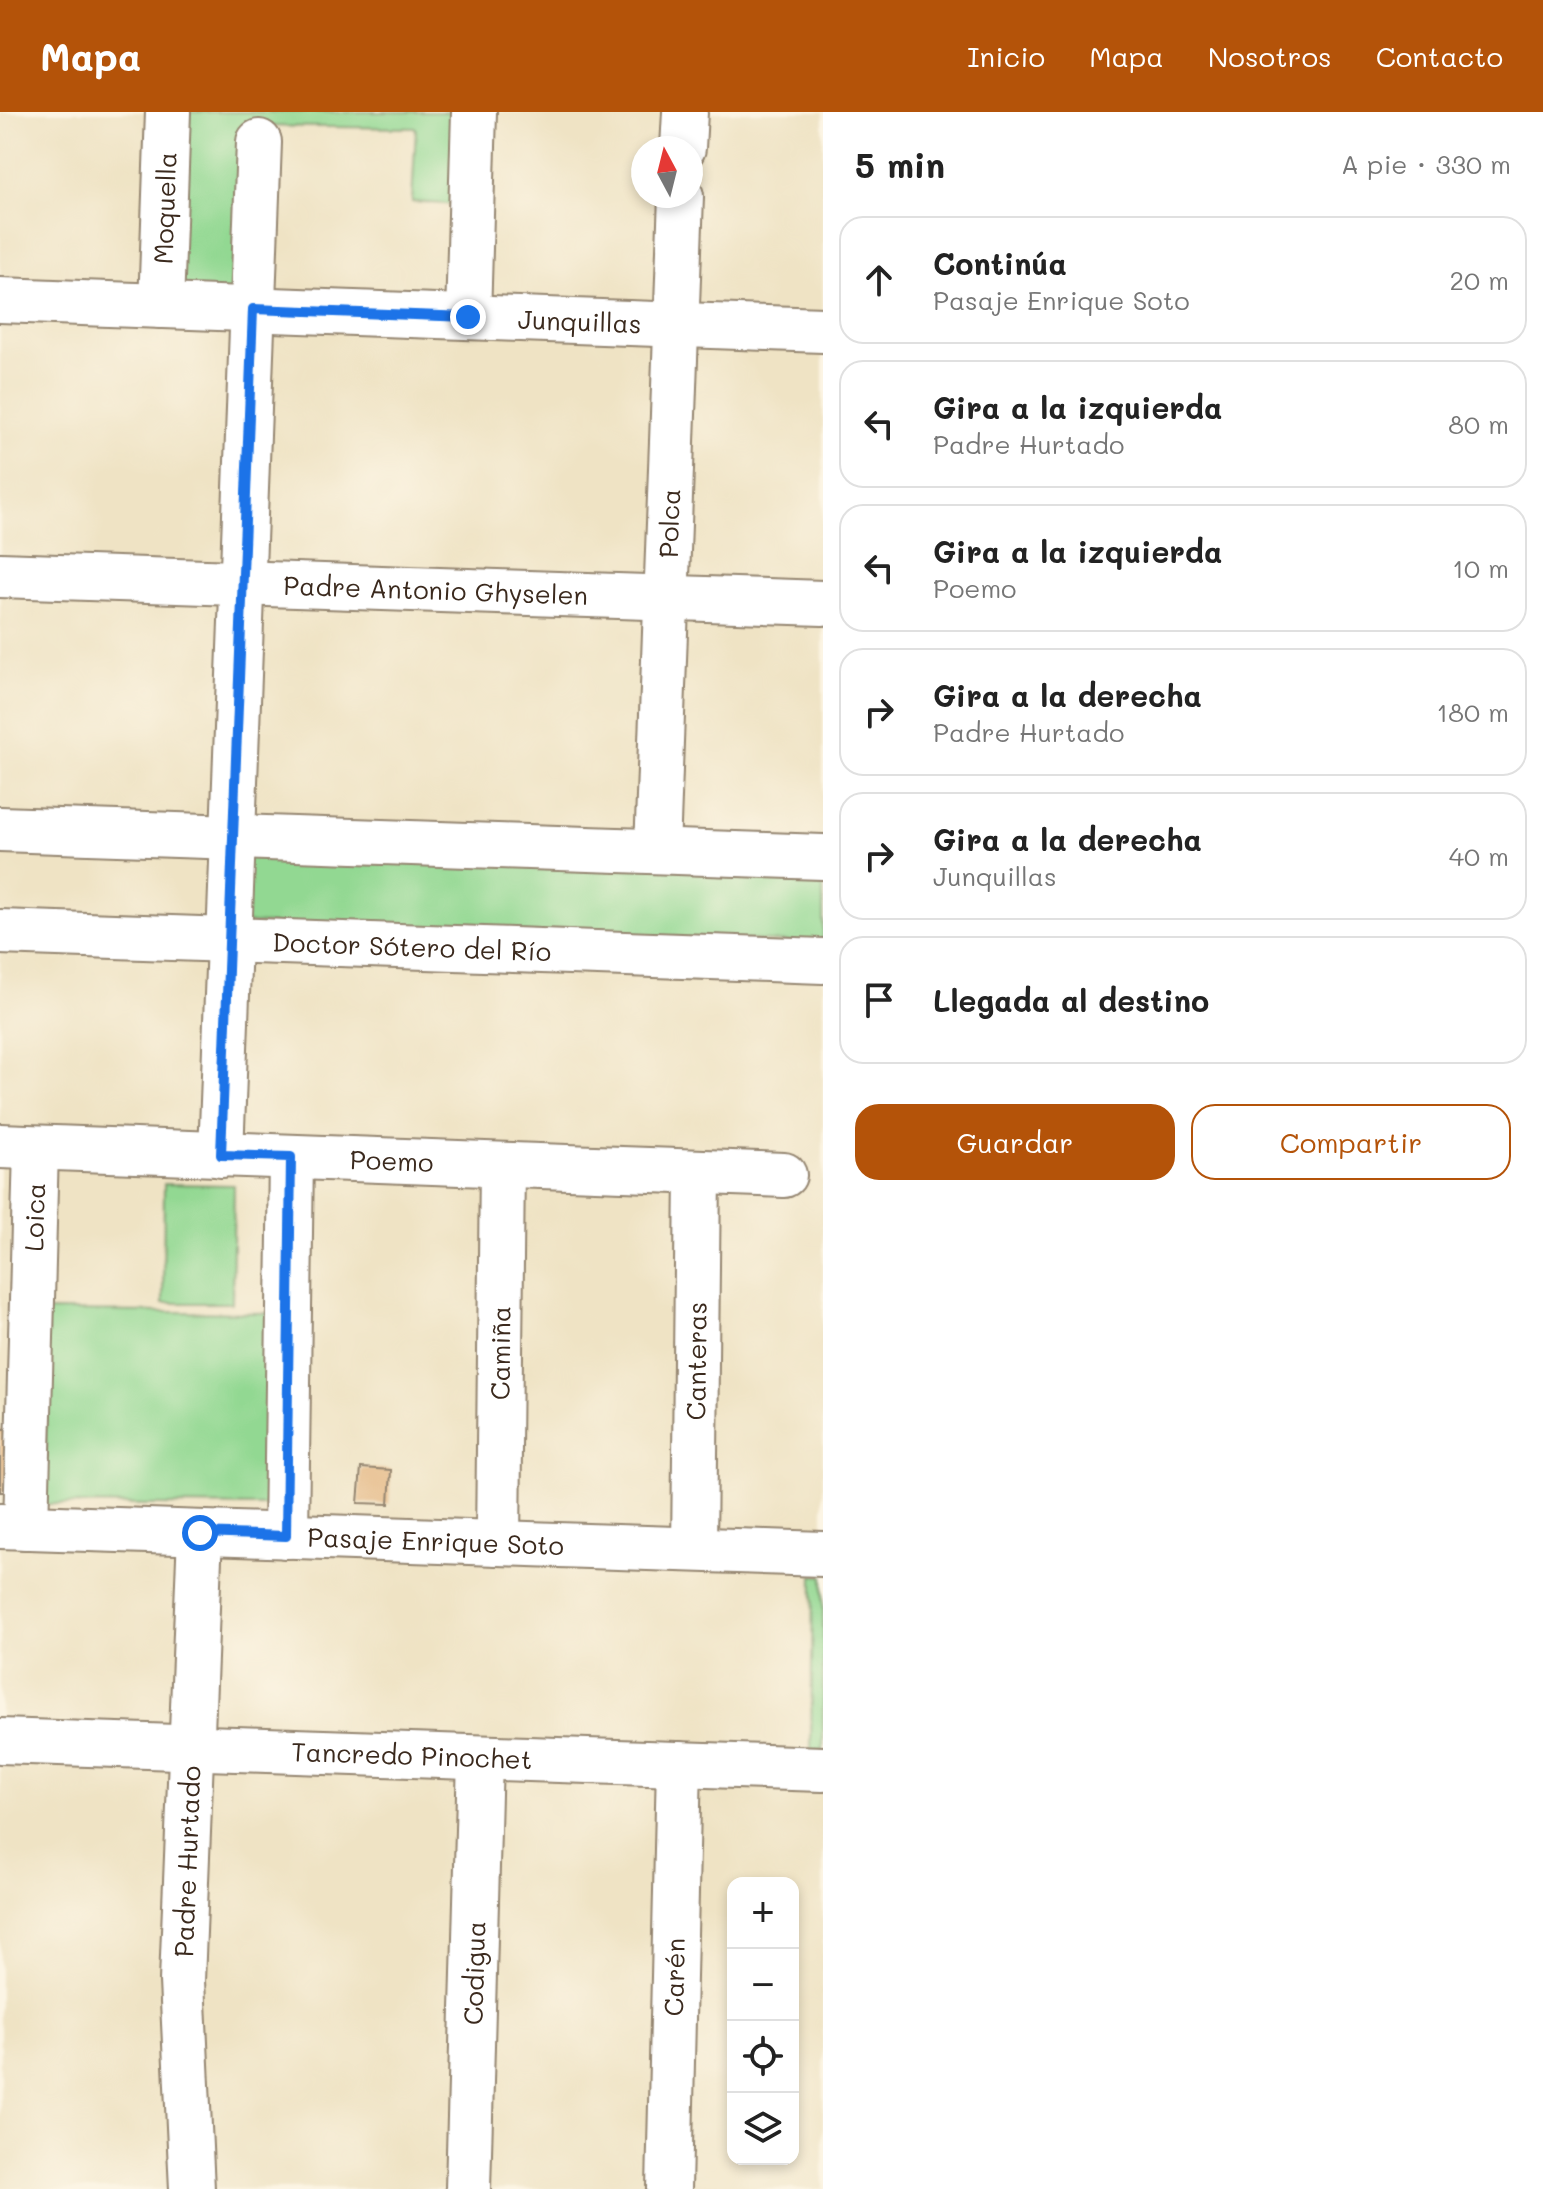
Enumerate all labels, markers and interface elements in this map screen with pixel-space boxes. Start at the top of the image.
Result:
text: Mapa [40,31,141,81]
text: Inicio [967,38,1045,74]
text: Mapa [1089,38,1164,74]
text: Nosotros [1208,38,1332,74]
text: Contacto [1376,38,1503,74]
north arrow [631,136,703,208]
text: 5 min [855,142,945,187]
text: A pie · 330 m [1341,147,1511,181]
street label: Moquella [146,151,184,265]
text: Continúa [933,243,1067,283]
icon: ahead [857,258,901,302]
text: 20 m [1449,263,1509,297]
text: Pasaje Enrique Soto [933,283,1190,317]
route end [450,299,486,335]
street label: Junquillas [517,302,642,340]
text: Gira a la izquierda [933,387,1222,427]
icon: left [857,402,901,446]
text: 80 m [1448,407,1509,441]
text: Padre Hurtado [933,427,1124,461]
street label: Polca [651,488,687,558]
text: Gira a la izquierda [933,531,1222,571]
icon: left [857,546,901,590]
text: 10 m [1452,551,1509,585]
street label: Padre Antonio Ghyselen [283,568,589,612]
text: Poemo [933,571,1017,605]
text: Gira a la derecha [933,675,1202,715]
icon: right [857,690,901,734]
text: 180 m [1437,695,1509,729]
text: Padre Hurtado [933,715,1124,749]
text: Gira a la derecha [933,819,1202,859]
icon: right [857,834,901,878]
text: 40 m [1449,839,1509,873]
text: Junquillas [933,859,1057,893]
street label: Doctor Sótero del Río [272,925,552,968]
icon: arrive [857,978,901,1022]
text: Llegada al destino [933,980,1209,1020]
button: Guardar [855,1104,1175,1180]
button: Compartir [1191,1104,1511,1180]
street label: Poemo [349,1142,434,1179]
street label: Loica [16,1182,52,1252]
street label: Canteras [678,1302,714,1421]
street label: Camiña [483,1306,518,1400]
route start [182,1515,218,1551]
street label: Pasaje Enrique Soto [307,1519,565,1562]
street label: Tancredo Pinochet [291,1734,533,1776]
street label: Padre Hurtado [166,1765,208,1958]
map controls [727,1877,799,2165]
button: + [727,1877,799,1949]
street label: Codigua [456,1921,492,2026]
street label: Carén [656,1937,692,2017]
button: − [727,1949,799,2021]
button: locate [727,2021,799,2093]
button: layers [727,2093,799,2165]

